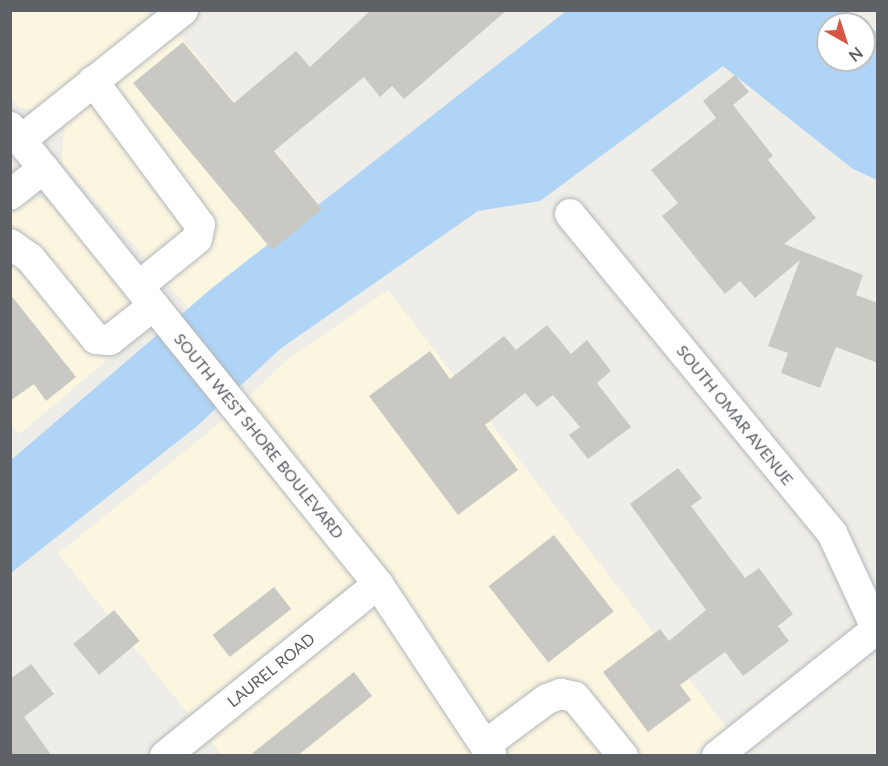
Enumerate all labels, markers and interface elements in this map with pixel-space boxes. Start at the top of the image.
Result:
north arrow [816,12,876,72]
text: N [846,44,867,66]
street label: SOUTH WEST SHORE BOULEVARD [170,329,348,543]
street label: SOUTH OMAR AVENUE [673,341,797,489]
street label: LAUREL ROAD [223,629,319,711]

